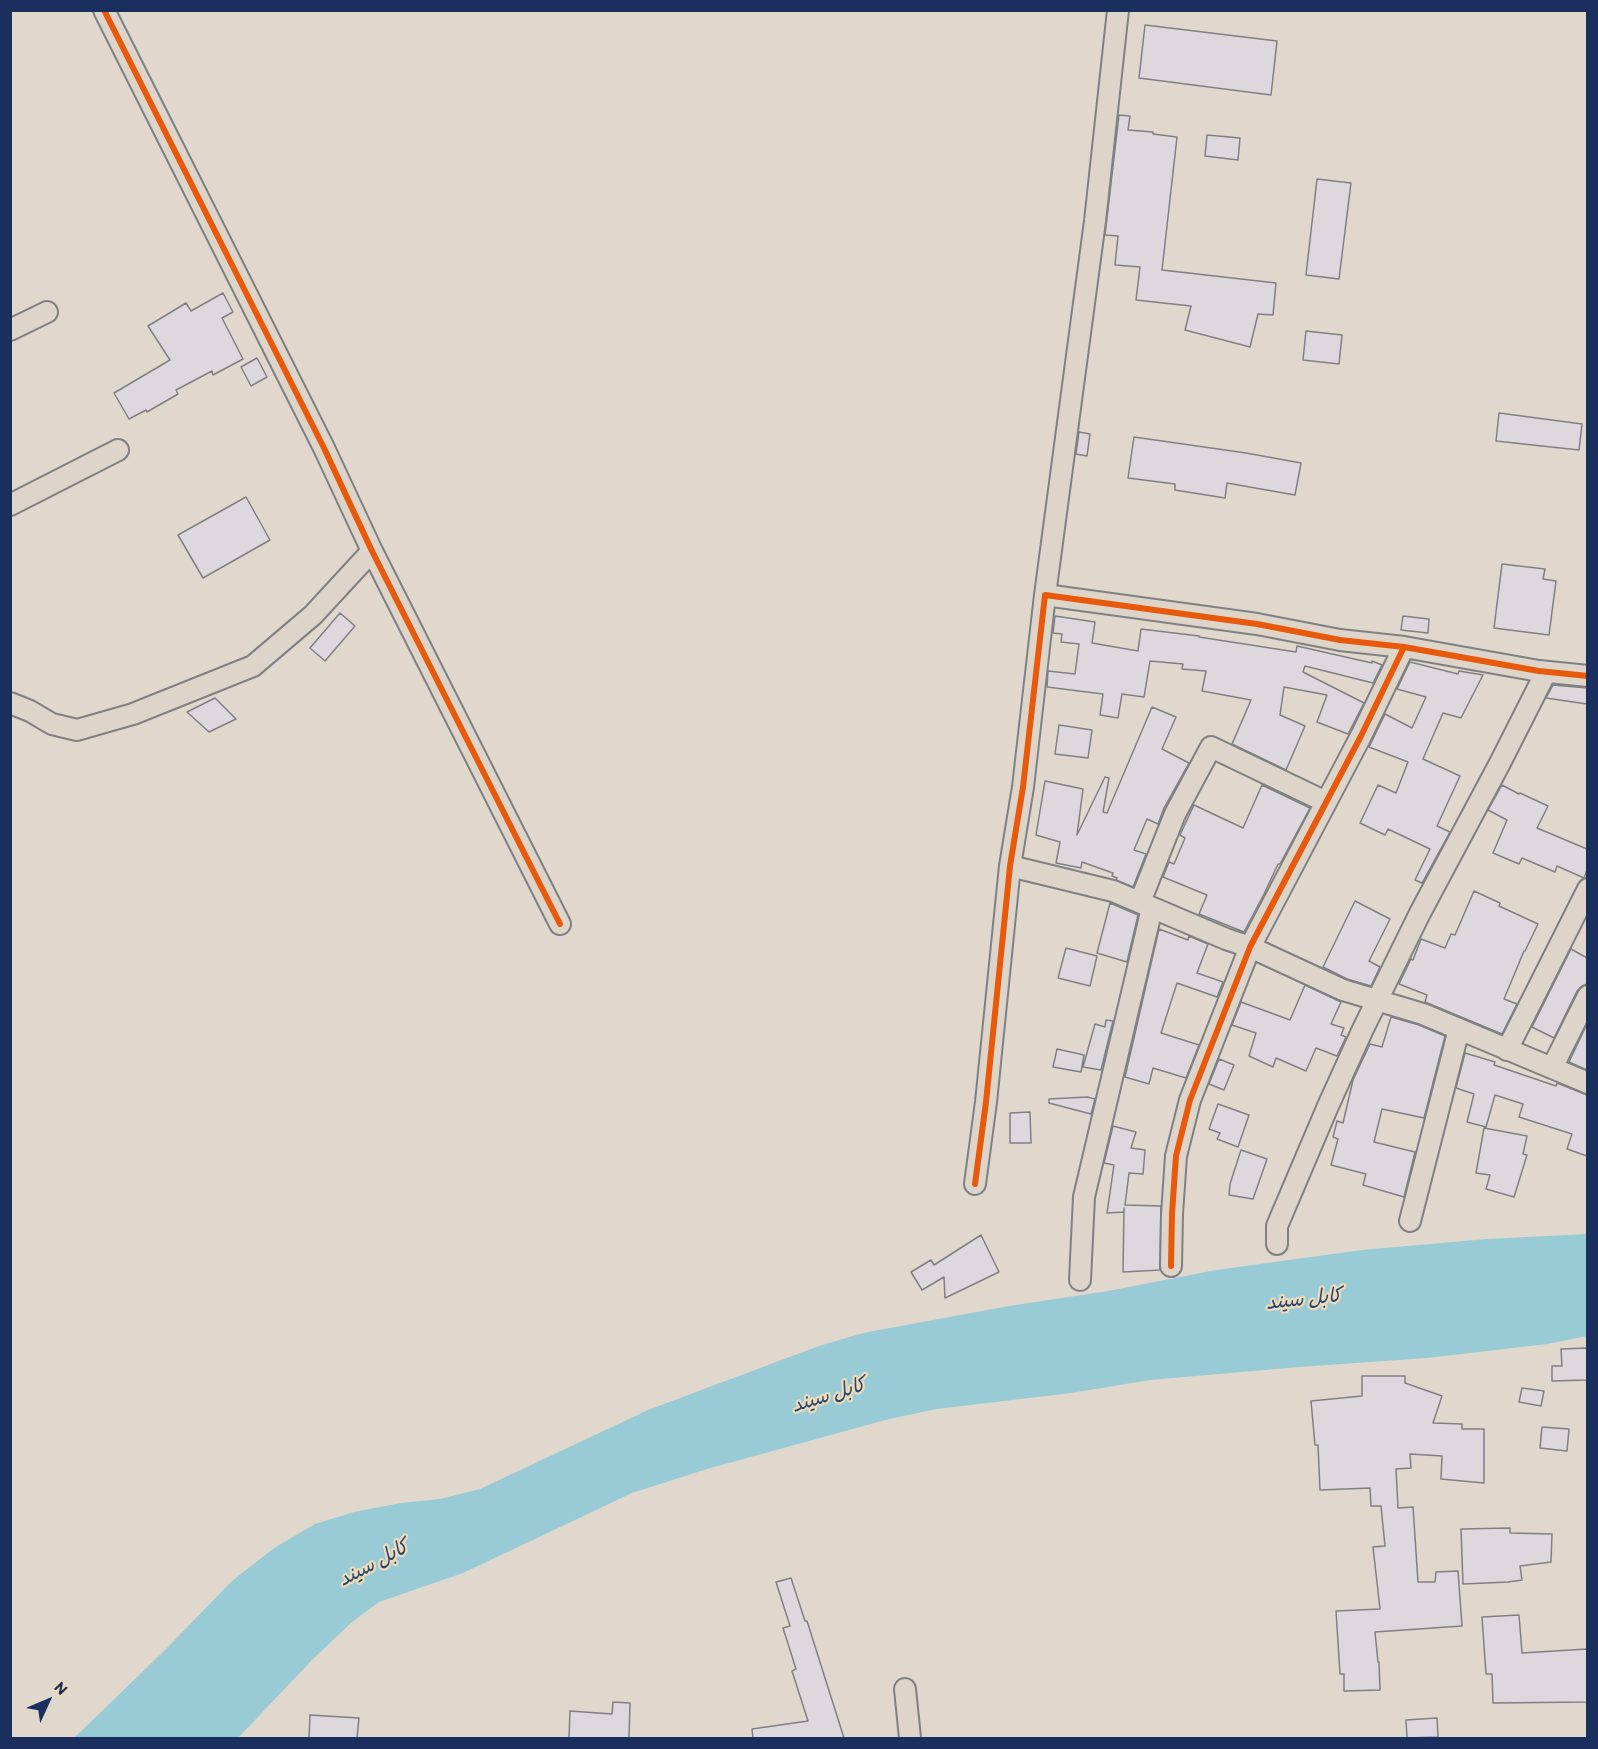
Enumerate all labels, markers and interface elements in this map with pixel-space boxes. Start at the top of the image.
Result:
water label: کابل سيند [1265,1284,1343,1316]
water label: کابل سيند [789,1373,869,1419]
water label: کابل سيند [335,1535,413,1593]
north arrow [18,1671,78,1731]
text: N [51,1678,72,1699]

